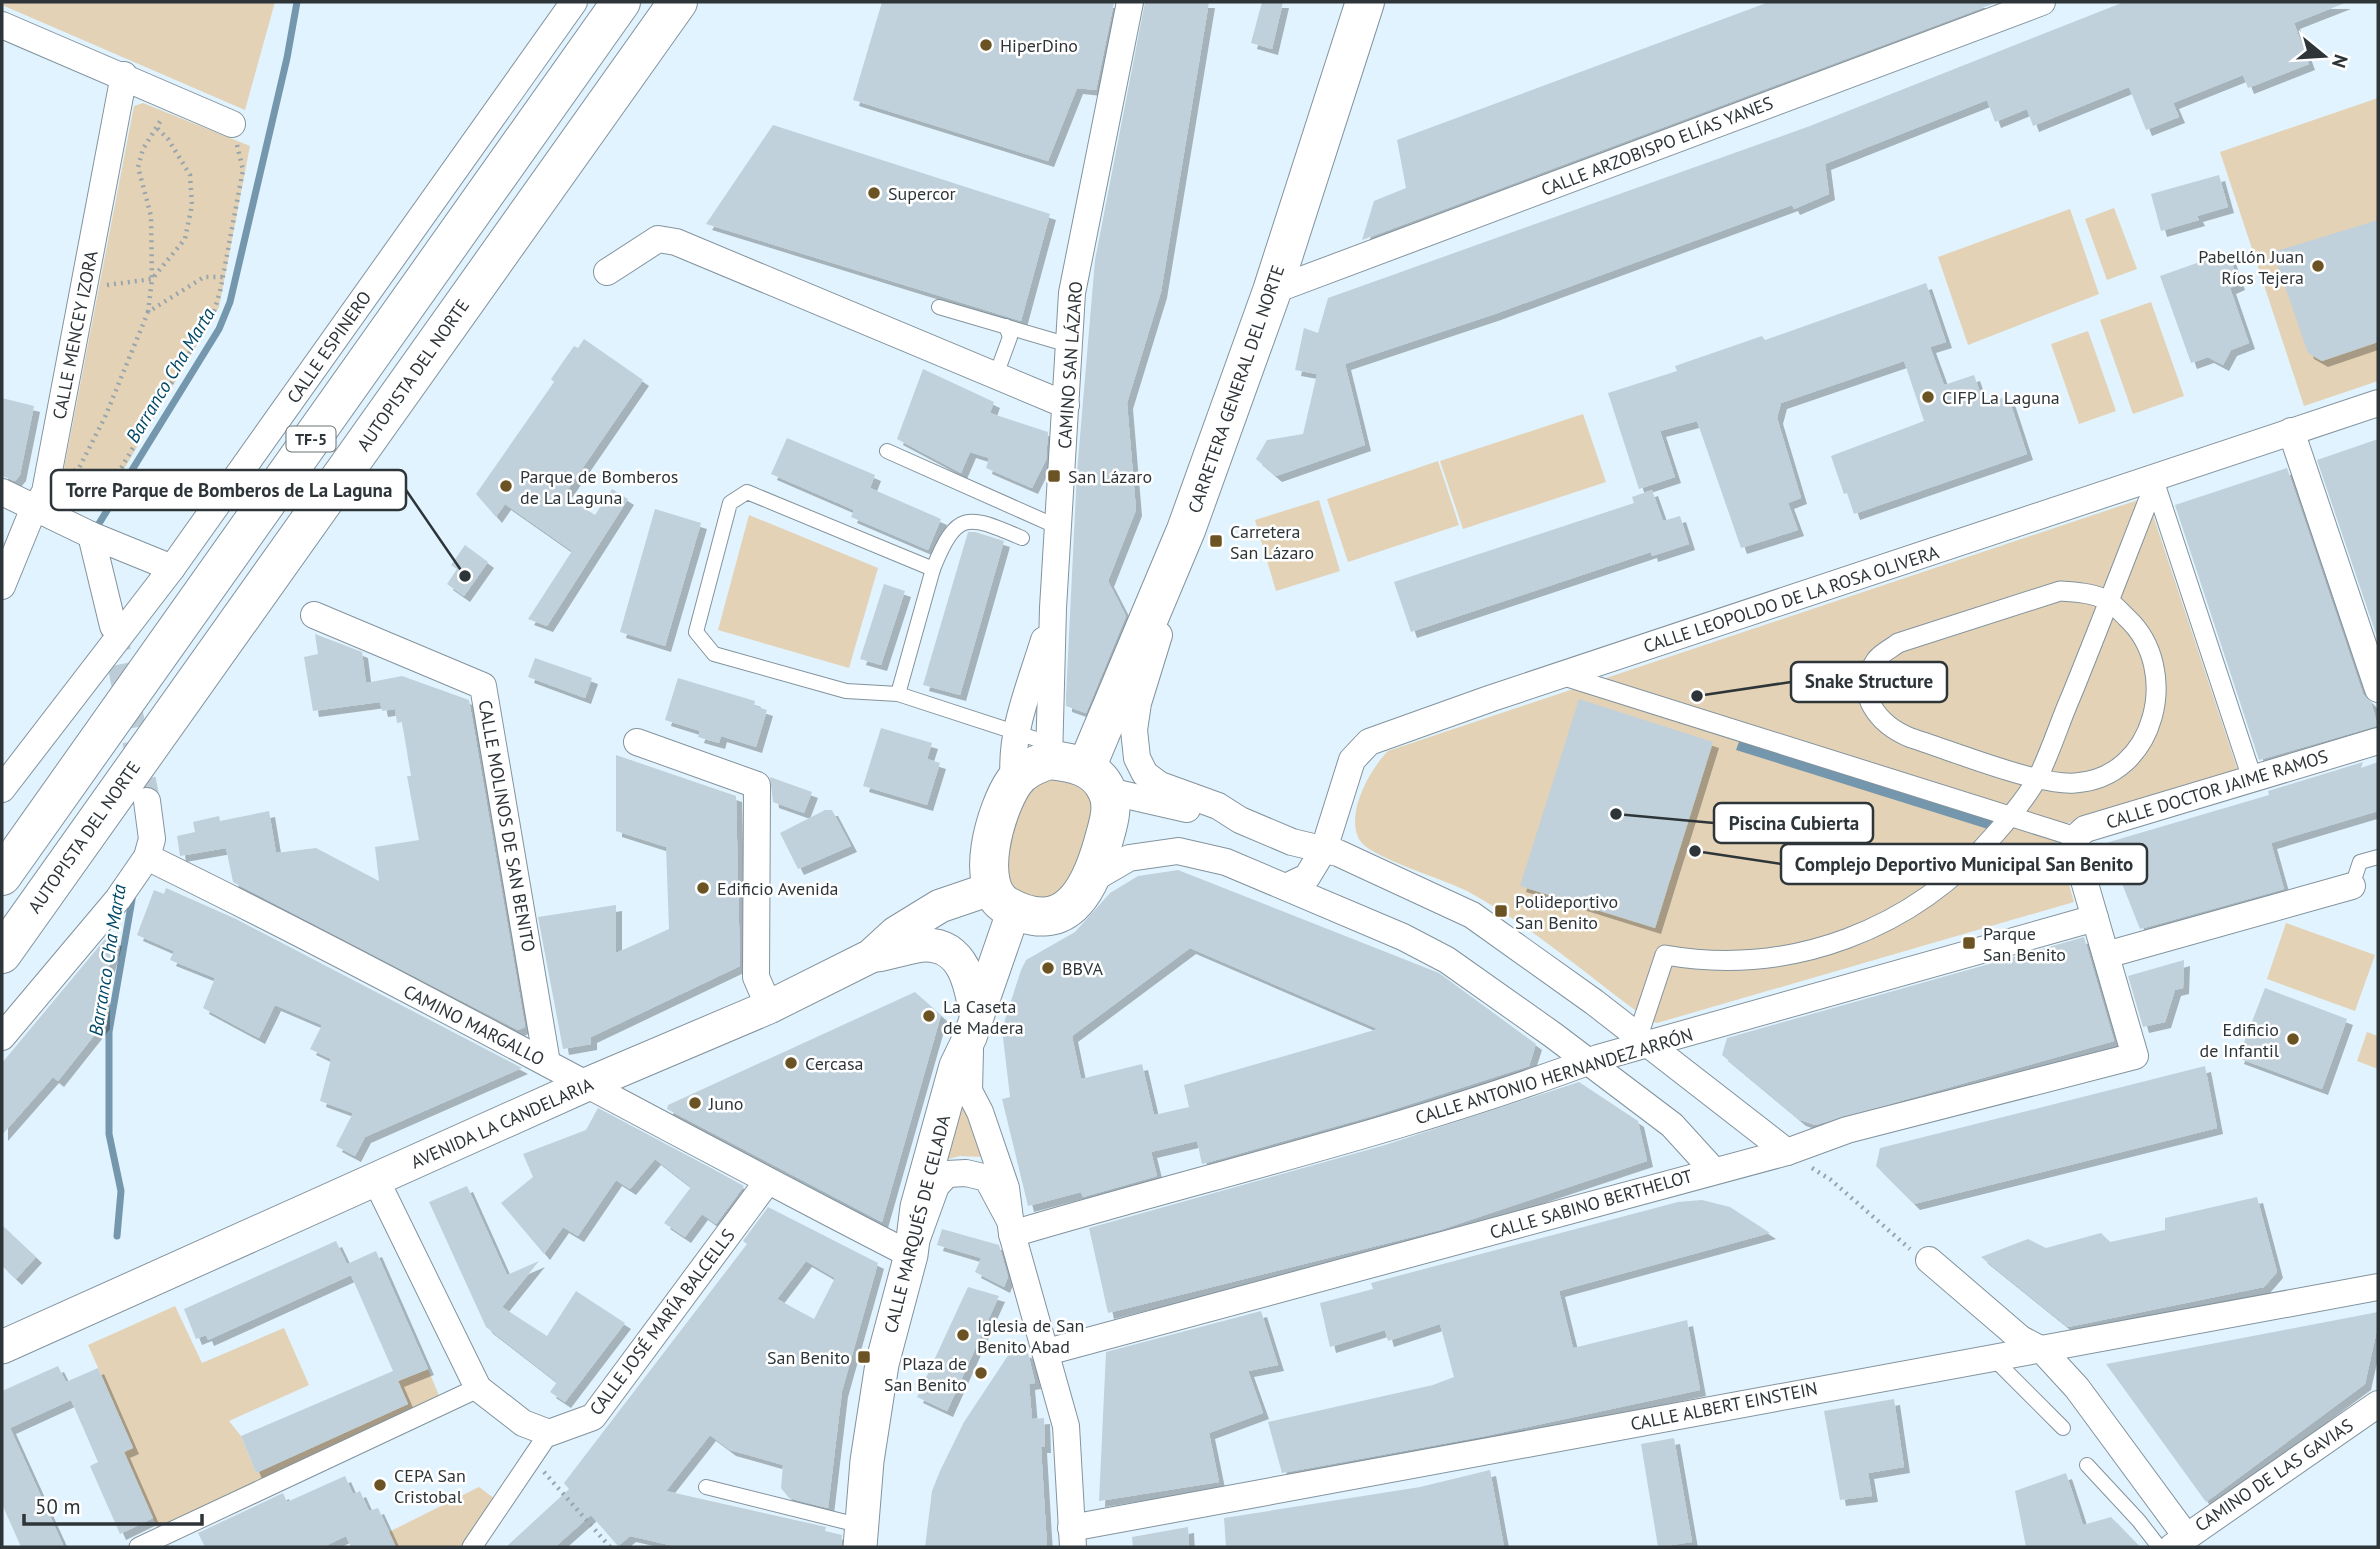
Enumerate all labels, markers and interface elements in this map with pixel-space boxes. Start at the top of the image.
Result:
north arrow [2289,21,2359,91]
place label: HiperDino [1000,34,1078,57]
marker: HiperDino [978,37,994,53]
text: N [2327,52,2354,71]
street label: CALLE ARZOBISPO ELÍAS YANES [1538,91,1776,201]
place label: Supercor [888,182,956,205]
marker: Supercor [866,185,882,201]
place label: Pabellón Juan Ríos Tejera [2198,245,2304,289]
street label: CALLE MENCEY IZORA [47,248,103,421]
marker: Pabellón Juan Ríos Tejera [2310,258,2326,274]
street label: CARRETERA GENERAL DEL NORTE [1183,262,1289,516]
street label: CAMINO SAN LÁZARO [1053,280,1087,450]
street label: CALLE ESPINERO [282,286,376,408]
street label: AUTOPISTA DEL NORTE [352,295,474,455]
water label: Barranco Cha Marta [120,303,220,447]
place label: CIFP La Laguna [1942,386,2060,409]
marker: CIFP La Laguna [1920,389,1936,405]
road number: TF-5 [286,426,336,452]
place label: Parque de Bomberos de La Laguna [520,465,678,509]
place label: San Lázaro [1068,465,1152,488]
marker: San Lázaro [1046,468,1062,484]
callout: Torre Parque de Bomberos de La Laguna [51,470,406,510]
text: Torre Parque de Bomberos de La Laguna [66,478,392,502]
marker: Parque de Bomberos de La Laguna [498,478,514,494]
place label: Carretera San Lázaro [1230,520,1314,564]
marker: Carretera San Lázaro [1208,533,1224,549]
street label: CALLE LEOPOLDO DE LA ROSA OLIVERA [1640,540,1942,658]
callout: Snake Structure [1791,662,1947,702]
text: Snake Structure [1805,669,1933,693]
street label: CALLE MOLINOS DE SAN BENITO [473,698,541,954]
street label: CALLE DOCTOR JAIME RAMOS [2103,744,2331,834]
street label: AUTOPISTA DEL NORTE [23,757,145,917]
callout: Piscina Cubierta [1714,803,1873,843]
text: Piscina Cubierta [1729,811,1859,835]
callout: Complejo Deportivo Municipal San Benito [1781,844,2147,884]
text: Complejo Deportivo Municipal San Benito [1795,852,2133,876]
place label: Edificio Avenida [717,877,839,900]
marker: Edificio Avenida [695,880,711,896]
water label: Barranco Cha Marta [83,882,131,1037]
place label: Polideportivo San Benito [1515,890,1618,934]
marker: Polideportivo San Benito [1493,903,1509,919]
place label: Parque San Benito [1983,922,2066,966]
marker: Parque San Benito [1961,935,1977,951]
place label: BBVA [1062,957,1103,980]
marker: BBVA [1040,960,1056,976]
street label: CAMINO MARGALLO [400,980,548,1070]
place label: La Caseta de Madera [943,995,1024,1039]
marker: La Caseta de Madera [921,1008,937,1024]
place label: Edificio de Infantil [2200,1018,2280,1062]
street label: CALLE ANTONIO HERNANDEZ ARRÓN [1413,1023,1695,1129]
marker: Edificio de Infantil [2285,1031,2301,1047]
place label: Cercasa [805,1052,863,1075]
marker: Cercasa [783,1055,799,1071]
street label: AVENIDA LA CANDELARIA [407,1072,597,1174]
place label: Juno [708,1092,743,1115]
marker: Juno [687,1095,703,1111]
street label: CALLE MARQUÉS DE CELADA [879,1112,955,1335]
street label: CALLE SABINO BERTHELOT [1487,1164,1695,1244]
street label: CALLE JOSÉ MARÍA BALCELLS [584,1224,740,1420]
place label: Iglesia de San Benito Abad [977,1314,1084,1358]
marker: Iglesia de San Benito Abad [955,1327,971,1343]
place label: San Benito [767,1346,850,1369]
marker: San Benito [856,1349,872,1365]
place label: Plaza de San Benito [884,1352,967,1396]
marker: Plaza de San Benito [973,1365,989,1381]
street label: CALLE ALBERT EINSTEIN [1629,1377,1819,1435]
street label: CAMINO DE LAS GAVIAS [2191,1414,2357,1536]
place label: CEPA San Cristobal [394,1464,466,1508]
marker: CEPA San Cristobal [372,1477,388,1493]
scale bar [24,1482,203,1526]
text: 50 m [35,1493,81,1520]

